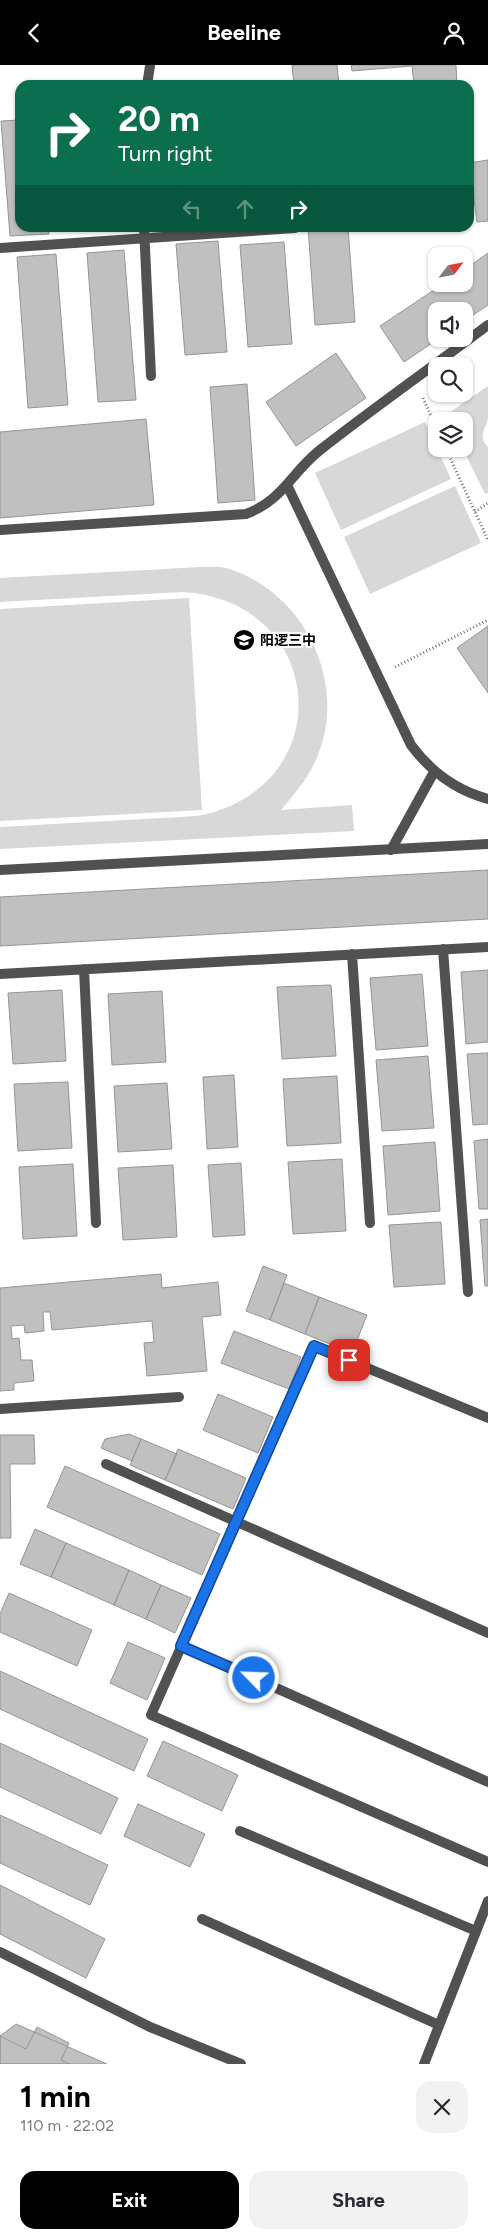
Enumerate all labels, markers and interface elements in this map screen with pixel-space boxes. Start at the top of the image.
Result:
icon: back [20,19,48,47]
text: Beeline [207,19,281,46]
icon: person [440,19,468,47]
text: 20 m [118,98,200,140]
icon: right [35,100,100,165]
text: Turn right [118,140,213,167]
icon: left [178,195,206,223]
icon: ahead [231,195,259,223]
icon: right [284,195,312,223]
north arrow [428,247,472,293]
map controls [428,247,473,457]
button: sound [428,302,473,347]
button: search [428,357,473,402]
button: layers [428,412,473,457]
school or university icon: 阳逻三中 [232,628,256,652]
place label: 阳逻三中 [260,632,316,649]
pin [328,1339,370,1381]
icon: arrive [335,1346,363,1374]
position arrow [227,1651,279,1703]
text: 1 min [20,2078,91,2115]
button: close [416,2081,468,2133]
text: 110 m · 22:02 [20,2116,114,2135]
button: Exit [20,2171,239,2229]
button: Share [249,2171,468,2229]

